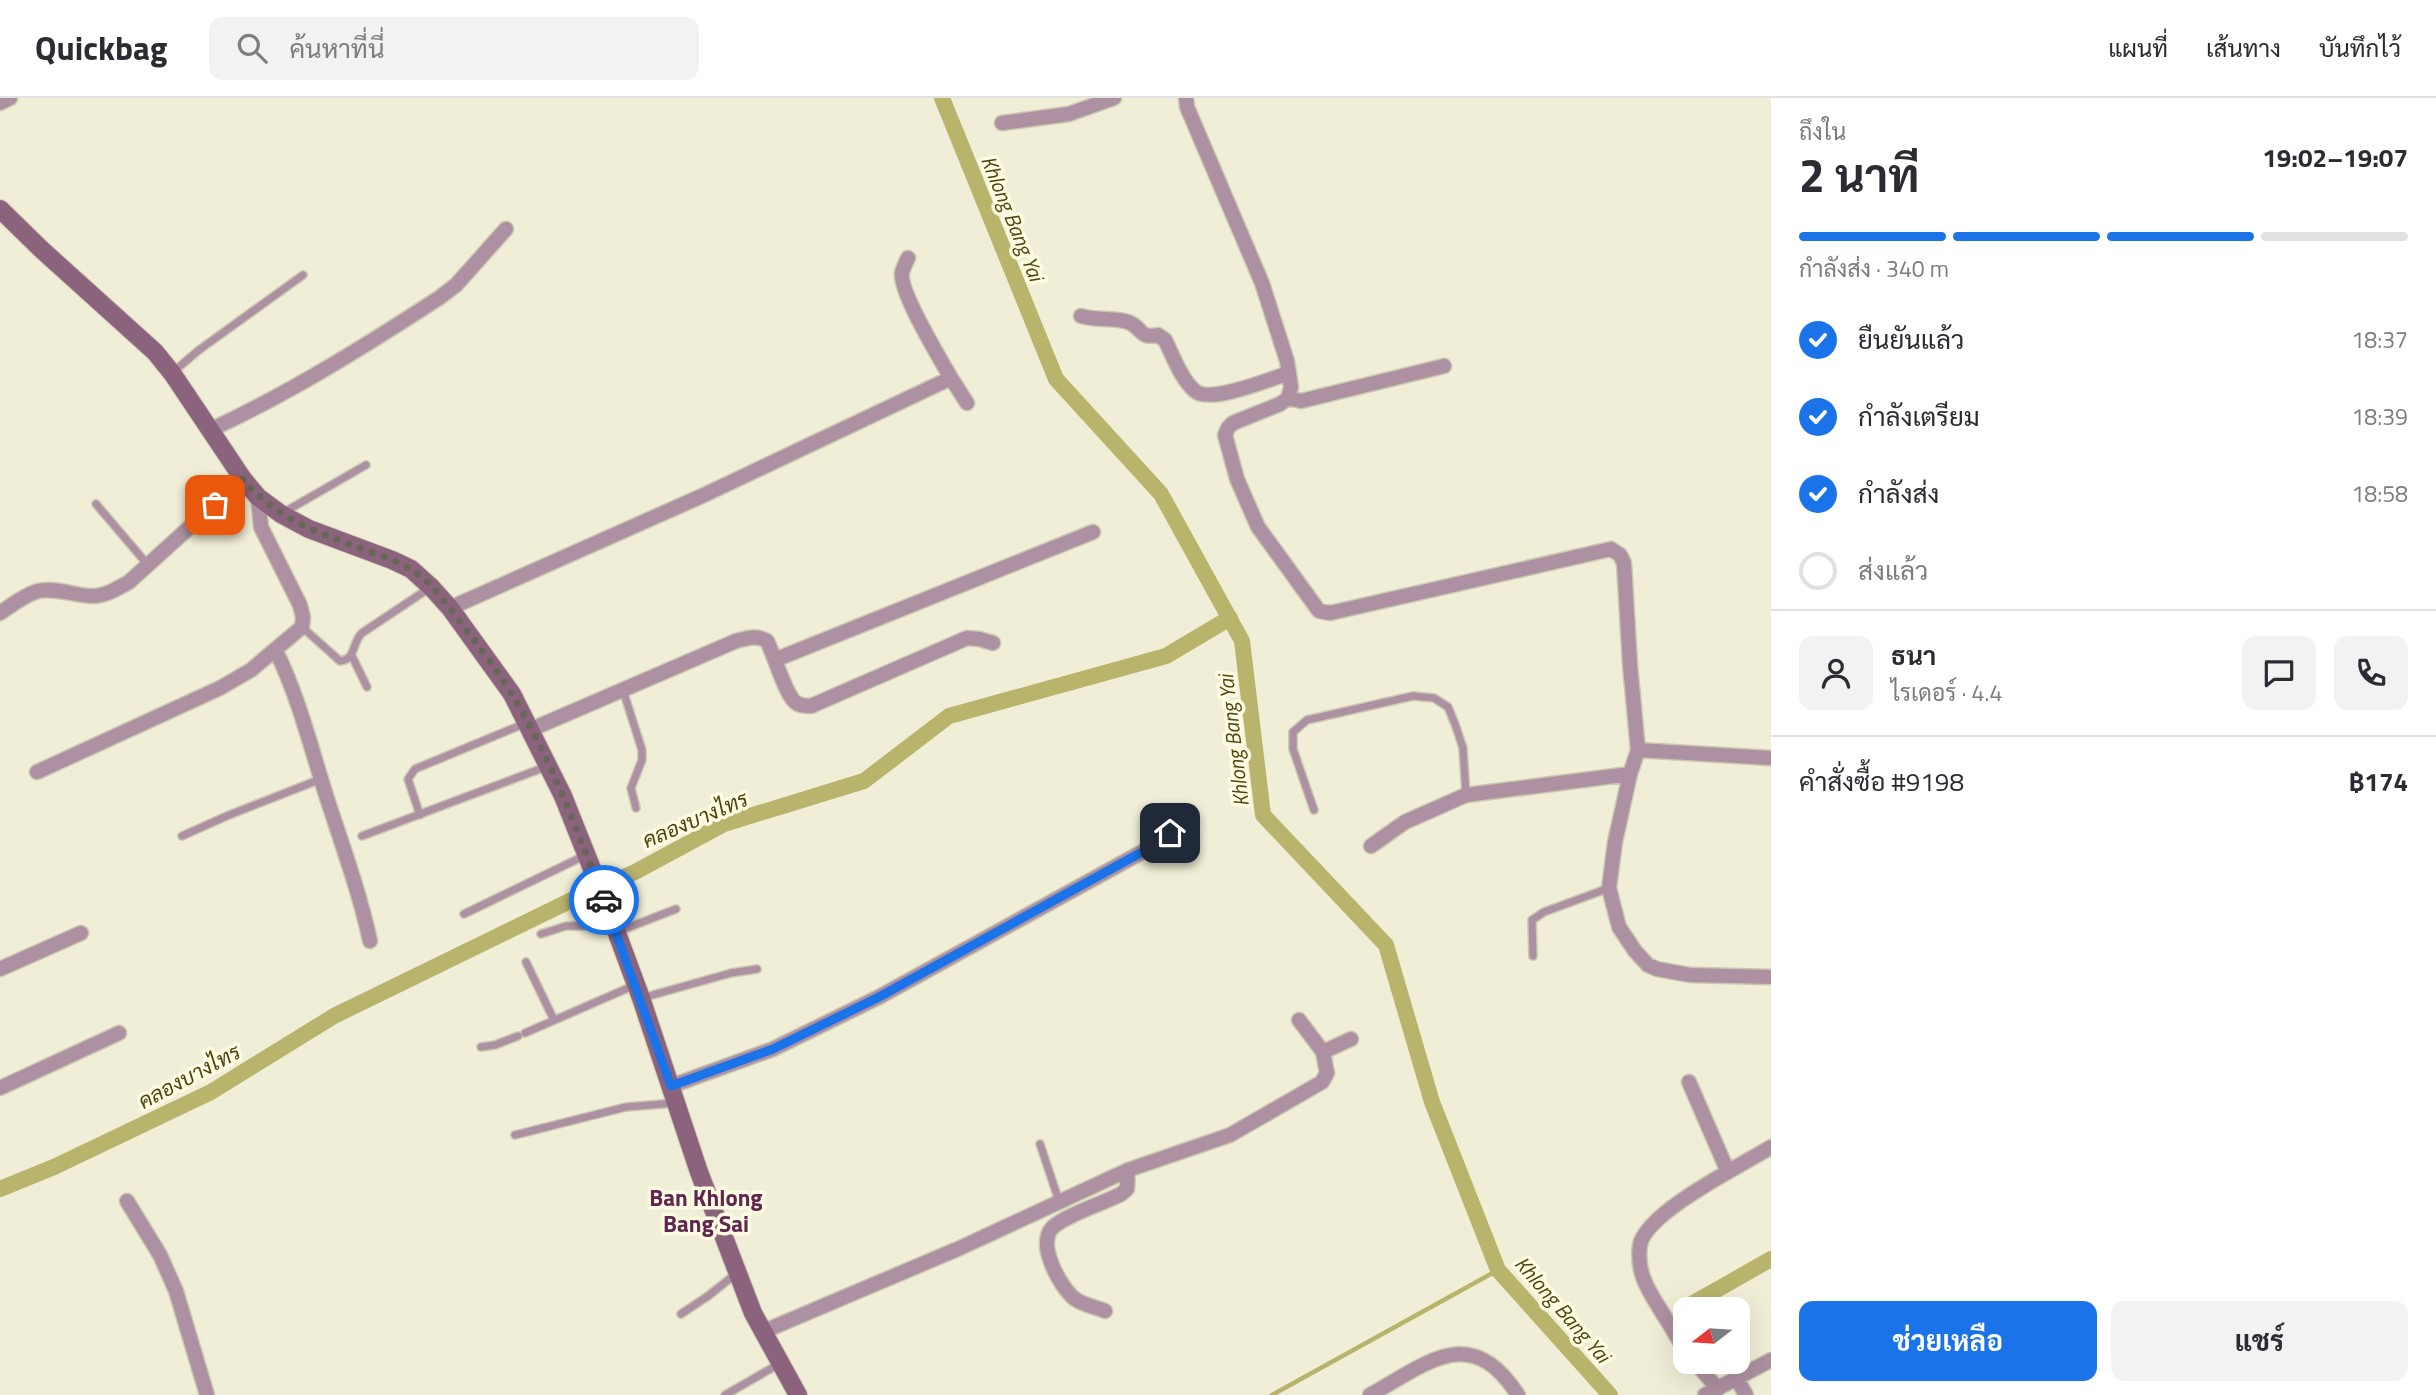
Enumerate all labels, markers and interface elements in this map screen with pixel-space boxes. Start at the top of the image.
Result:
search box [209,17,699,80]
text: Quickbag [35,23,167,73]
icon: search [233,29,271,67]
text: ค้นหาที่นี่ [289,29,384,68]
text: แผนที่ [2108,30,2168,66]
text: เส้นทาง [2206,30,2281,66]
text: บันทึกไว้ [2319,30,2401,66]
text: ถึงใน [1799,114,1846,149]
text: 19:02–19:07 [2262,138,2408,177]
text: 2 นาที [1799,140,1919,210]
water label: Khlong Bang Yai [973,151,1054,288]
text: กำลังส่ง · 340 m [1799,251,1949,286]
text: ยืนยันแล้ว [1858,320,1964,359]
icon: check [1799,321,1837,359]
text: 18:37 [2351,322,2408,357]
text: กำลังเตรียม [1858,397,1980,436]
icon: check [1799,398,1837,436]
text: 18:39 [2351,399,2408,434]
text: กำลังส่ง [1858,474,1939,513]
pin [185,475,245,535]
icon: check [1799,475,1837,513]
text: 18:58 [2351,476,2408,511]
icon: bag [196,486,234,524]
text: ส่งแล้ว [1858,551,1928,590]
button: person [1799,636,1873,710]
text: ธนา [1891,636,1936,675]
button: chat [2242,636,2316,710]
button: phone [2334,636,2408,710]
water label: Khlong Bang Yai [1209,671,1257,809]
text: ไรเดอร์ · 4.4 [1891,675,2002,710]
text: คำสั่งซื้อ #9198 [1799,762,1964,801]
text: ฿174 [2349,762,2408,801]
water label: คลองบางไทร [637,782,754,856]
pin [1140,803,1200,863]
icon: home [1151,814,1189,852]
courier [569,865,639,935]
icon: car [585,881,623,919]
water label: คลองบางไทร [132,1035,247,1116]
district label: Ban Khlong Bang Sai [649,1180,763,1241]
water label: Khlong Bang Yai [1507,1248,1620,1372]
north arrow [1673,1297,1750,1374]
map controls [1673,1297,1750,1374]
button: ช่วยเหลือ [1799,1301,2097,1381]
button: แชร์ [2111,1301,2408,1381]

